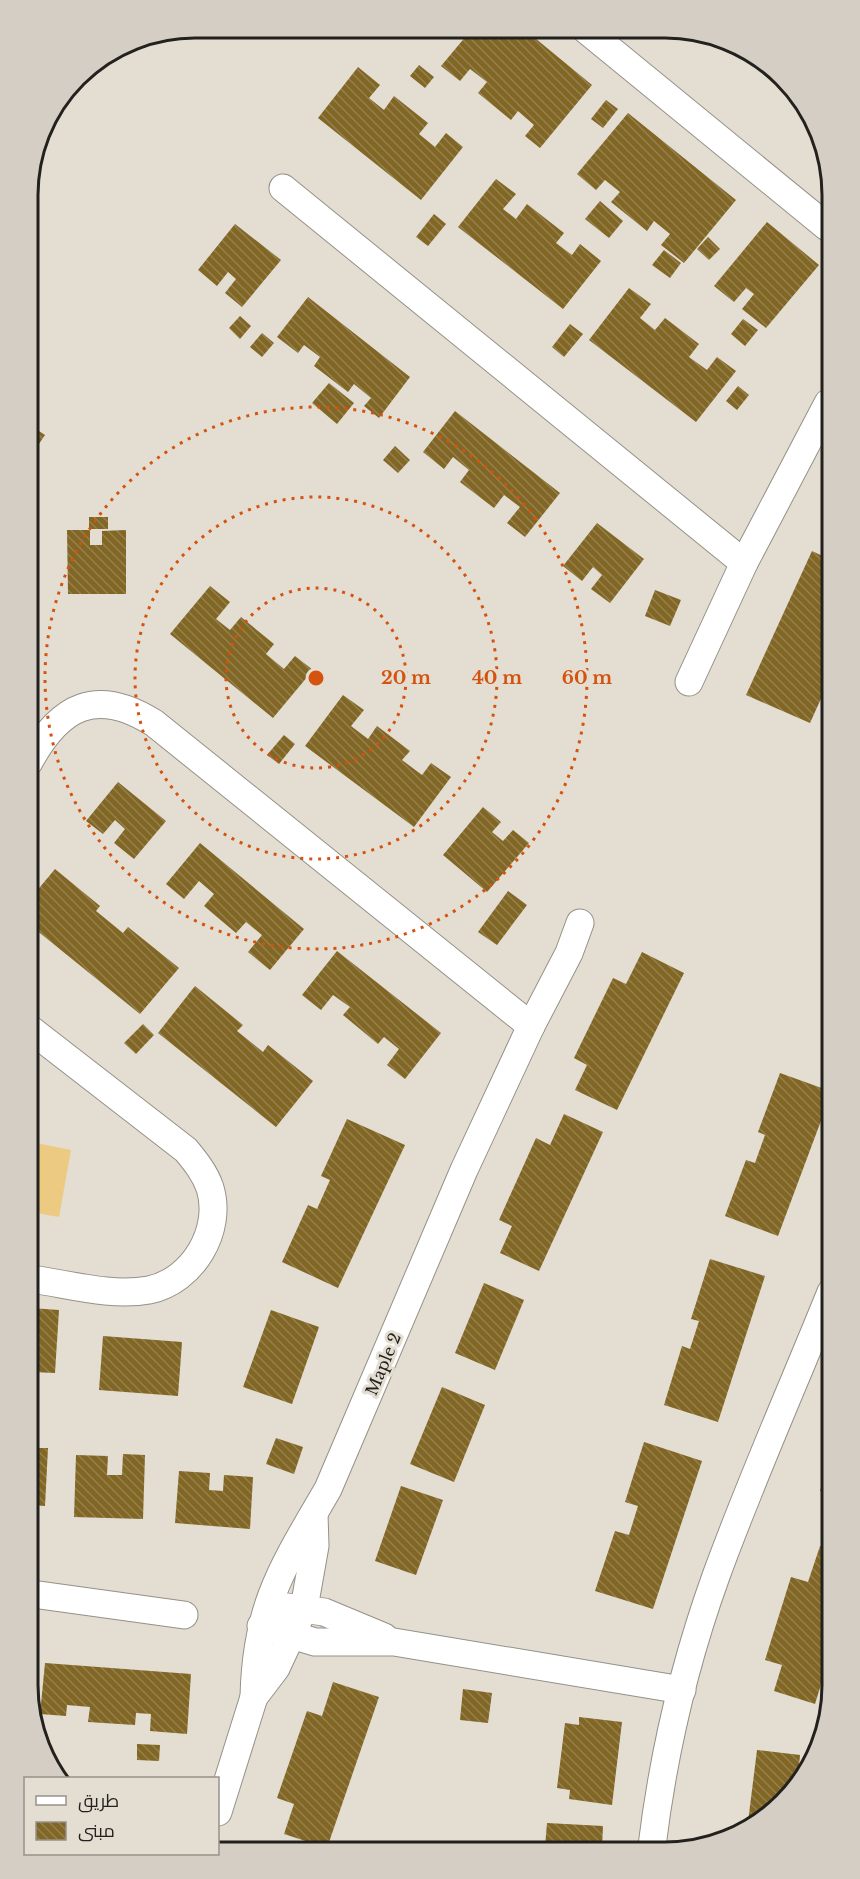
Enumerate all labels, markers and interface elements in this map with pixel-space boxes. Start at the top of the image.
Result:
text: 20 m [381,667,431,689]
text: 40 m [472,667,522,689]
text: 60 m [562,667,612,689]
centre of rings [306,668,326,688]
street label: Maple 2 [361,1330,405,1398]
legend [24,1777,219,1855]
text: طريق [78,1790,119,1813]
text: مبنى [78,1820,115,1842]

